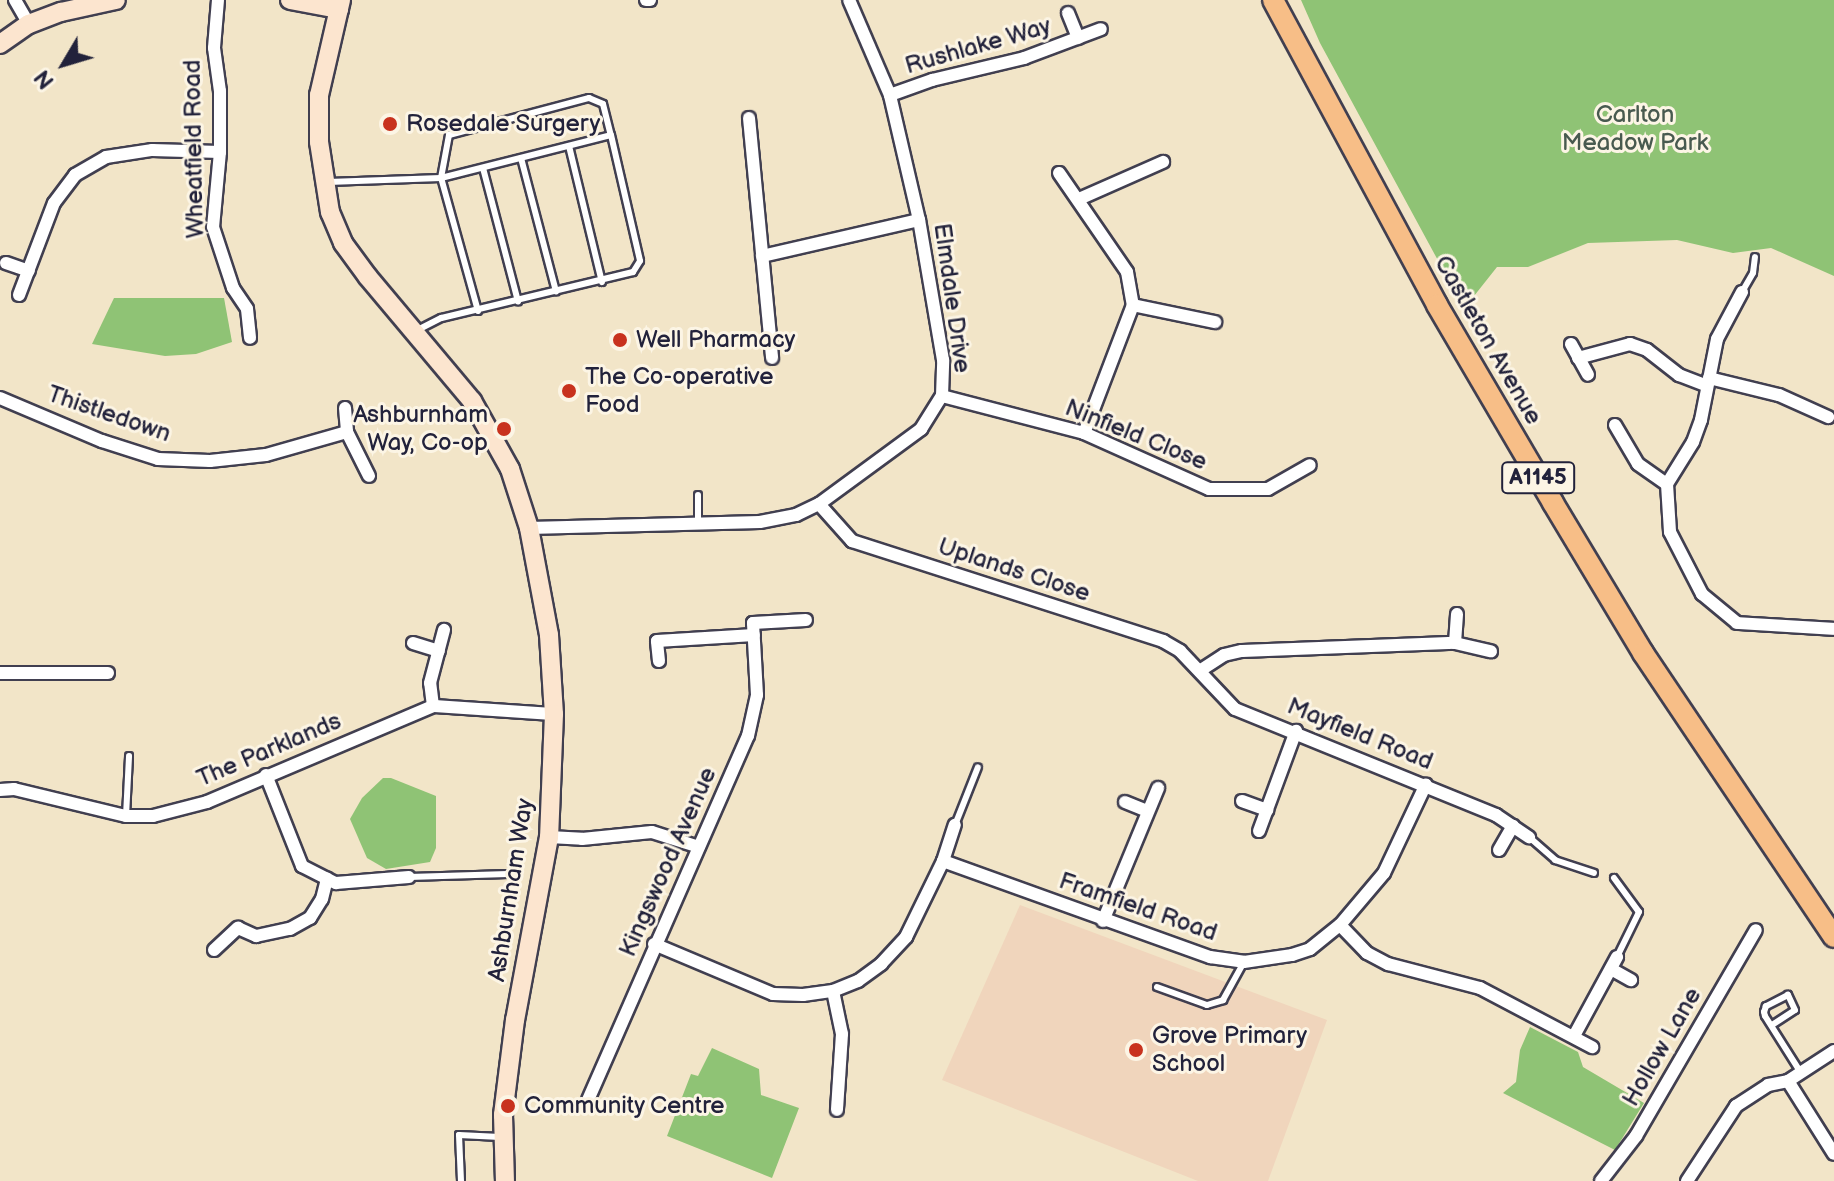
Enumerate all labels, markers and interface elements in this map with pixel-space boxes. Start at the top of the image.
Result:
street label: Rushlake Way [901,11,1055,81]
north arrow [24,24,104,104]
street label: Wheatfield Road [178,59,210,239]
text: N [29,64,60,94]
park label: Carlton Meadow Park [1562,101,1708,157]
place label: Rosedale Surgery [406,110,601,138]
marker: Rosedale Surgery [381,115,399,133]
street label: Elmdale Drive [927,221,977,375]
street label: Castleton Avenue [1428,250,1548,430]
place label: Well Pharmacy [636,326,795,354]
marker: Well Pharmacy [611,331,629,349]
place label: The Co-operative Food [585,363,773,419]
street label: Thistledown [44,380,174,448]
marker: The Co-operative Food [560,382,578,400]
street label: Ninfield Close [1061,393,1211,477]
place label: Ashburnham Way, Co-op [353,401,488,457]
marker: Ashburnham Way, Co-op [495,420,513,438]
road number: A1145 [1500,460,1576,496]
street label: Uplands Close [934,532,1094,608]
street label: Mayfield Road [1283,692,1437,776]
street label: The Parklands [193,707,345,793]
street label: Kingswood Avenue [613,763,723,961]
street label: Ashburnham Way [482,796,540,984]
street label: Framfield Road [1055,866,1221,948]
street label: Hollow Lane [1616,983,1708,1111]
place label: Grove Primary School [1152,1022,1307,1078]
marker: Grove Primary School [1127,1041,1145,1059]
place label: Community Centre [524,1092,726,1120]
marker: Community Centre [499,1097,517,1115]

